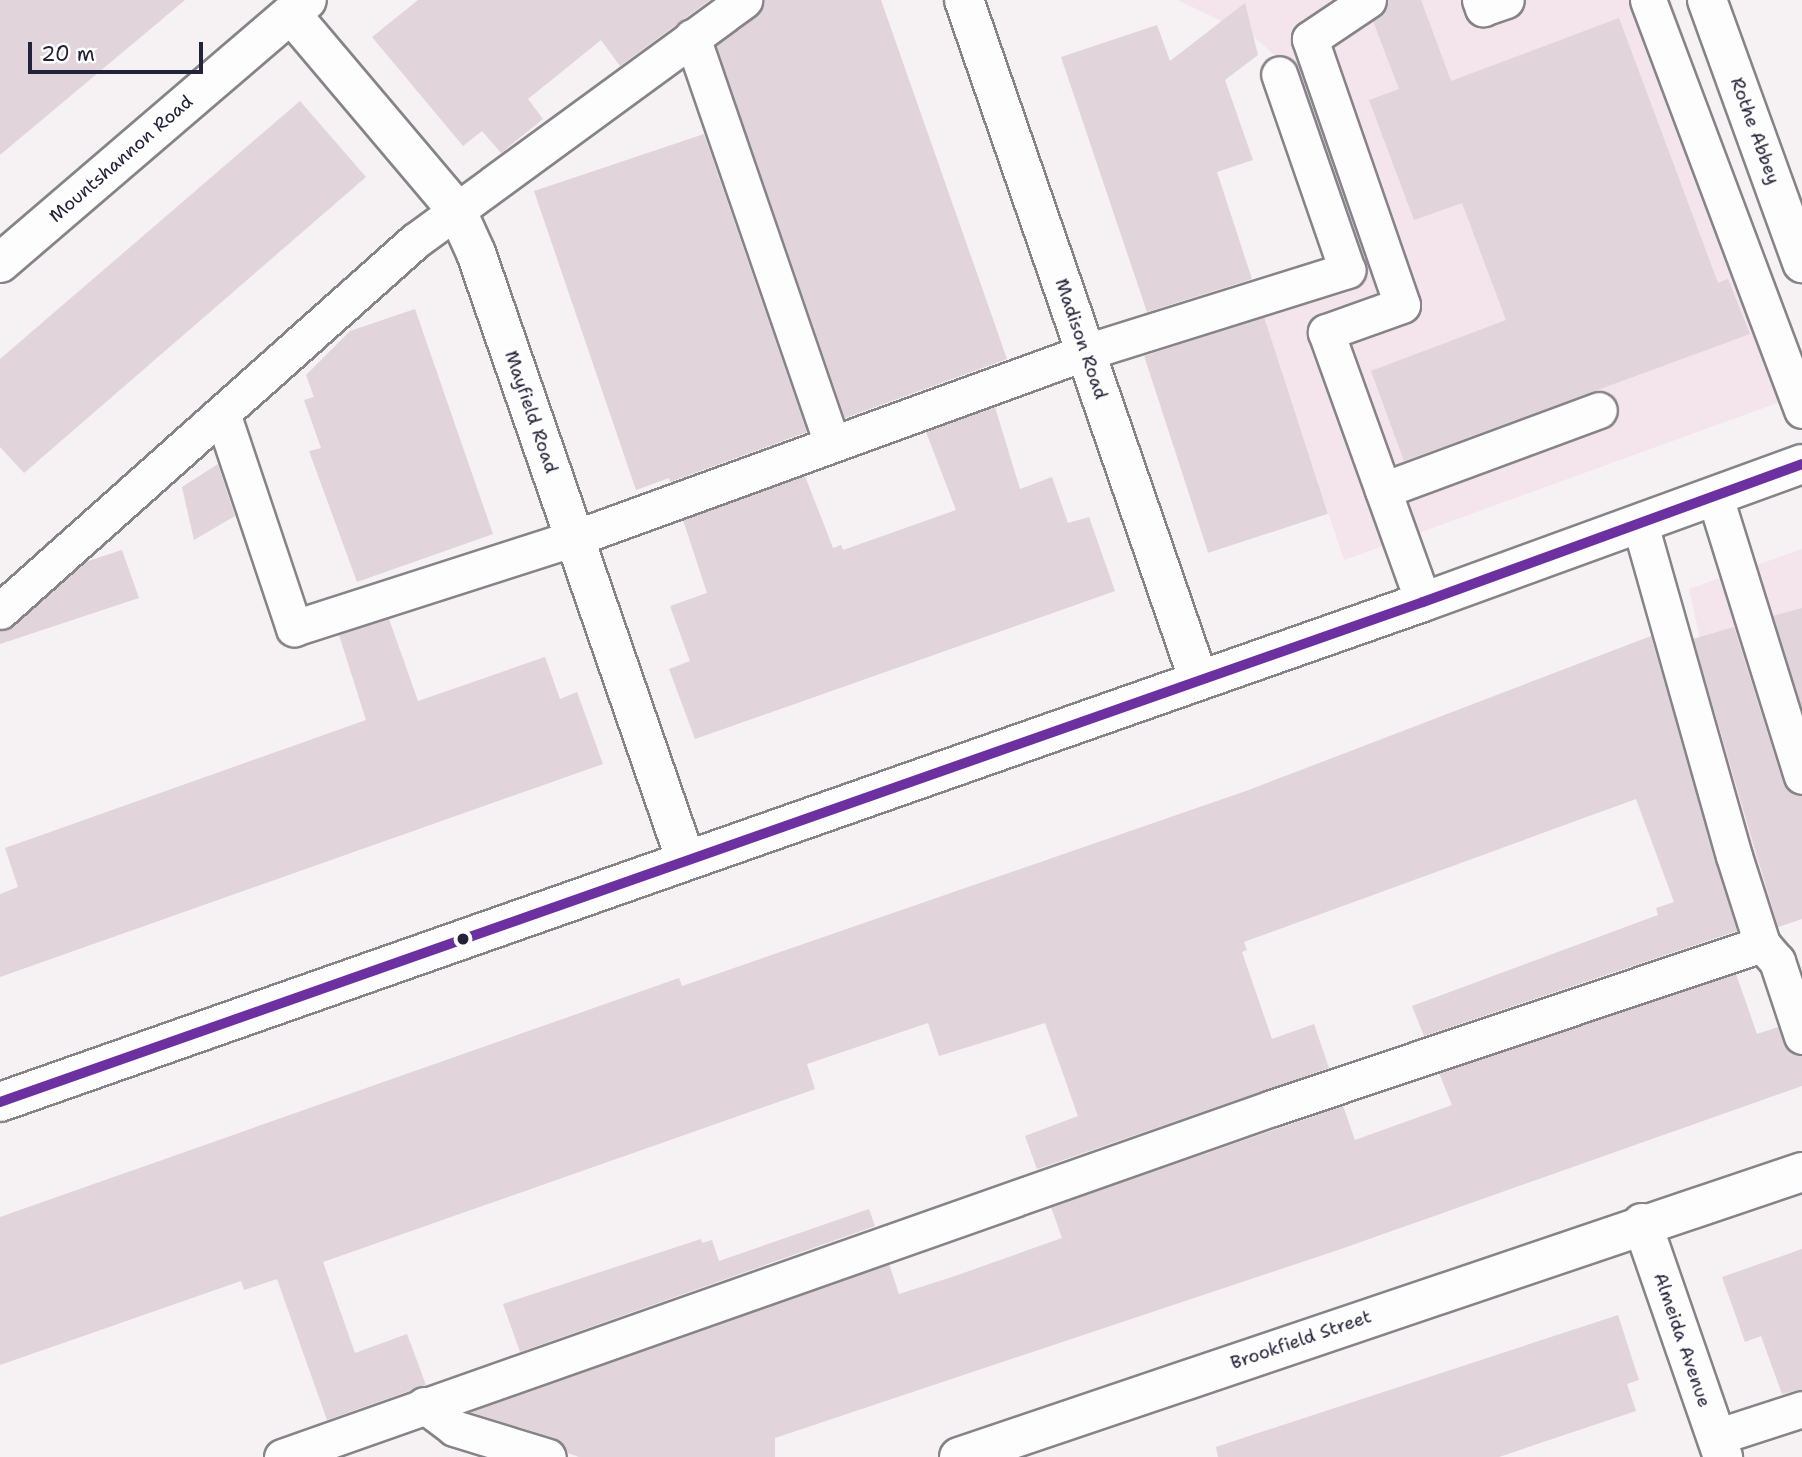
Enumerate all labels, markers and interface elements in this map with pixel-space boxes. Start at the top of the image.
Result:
scale bar [32,28,206,72]
text: 20 m [41,40,95,68]
street label: Rothe Abbey [1726,75,1784,187]
street label: Mountshannon Road [45,91,197,227]
street label: Madison Road [1050,276,1112,402]
street label: Mayfield Road [500,348,562,476]
unlabelled marker [456,932,470,946]
street label: Almeida Avenue [1649,1270,1715,1410]
street label: Brookfield Street [1228,1306,1374,1374]

